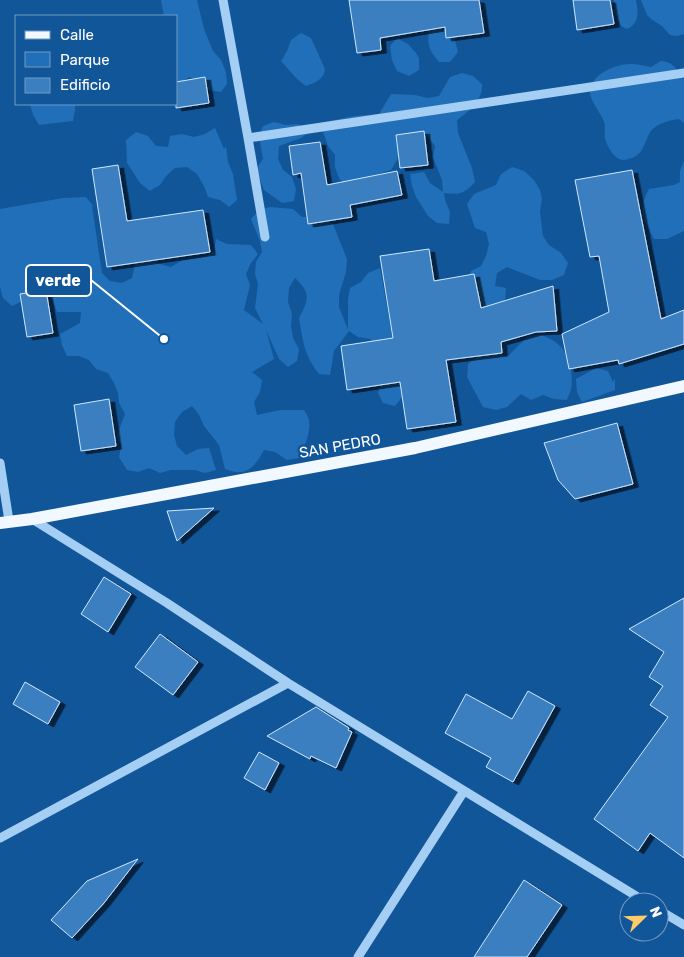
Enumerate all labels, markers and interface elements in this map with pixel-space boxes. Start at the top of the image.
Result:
legend [15,15,178,105]
text: Calle [60,26,94,44]
text: Parque [60,51,110,69]
text: Edificio [60,76,110,94]
callout: verde [26,265,91,296]
text: verde [35,271,81,290]
street label: SAN PEDRO [298,430,382,462]
north arrow [619,892,669,942]
text: N [646,904,665,920]

